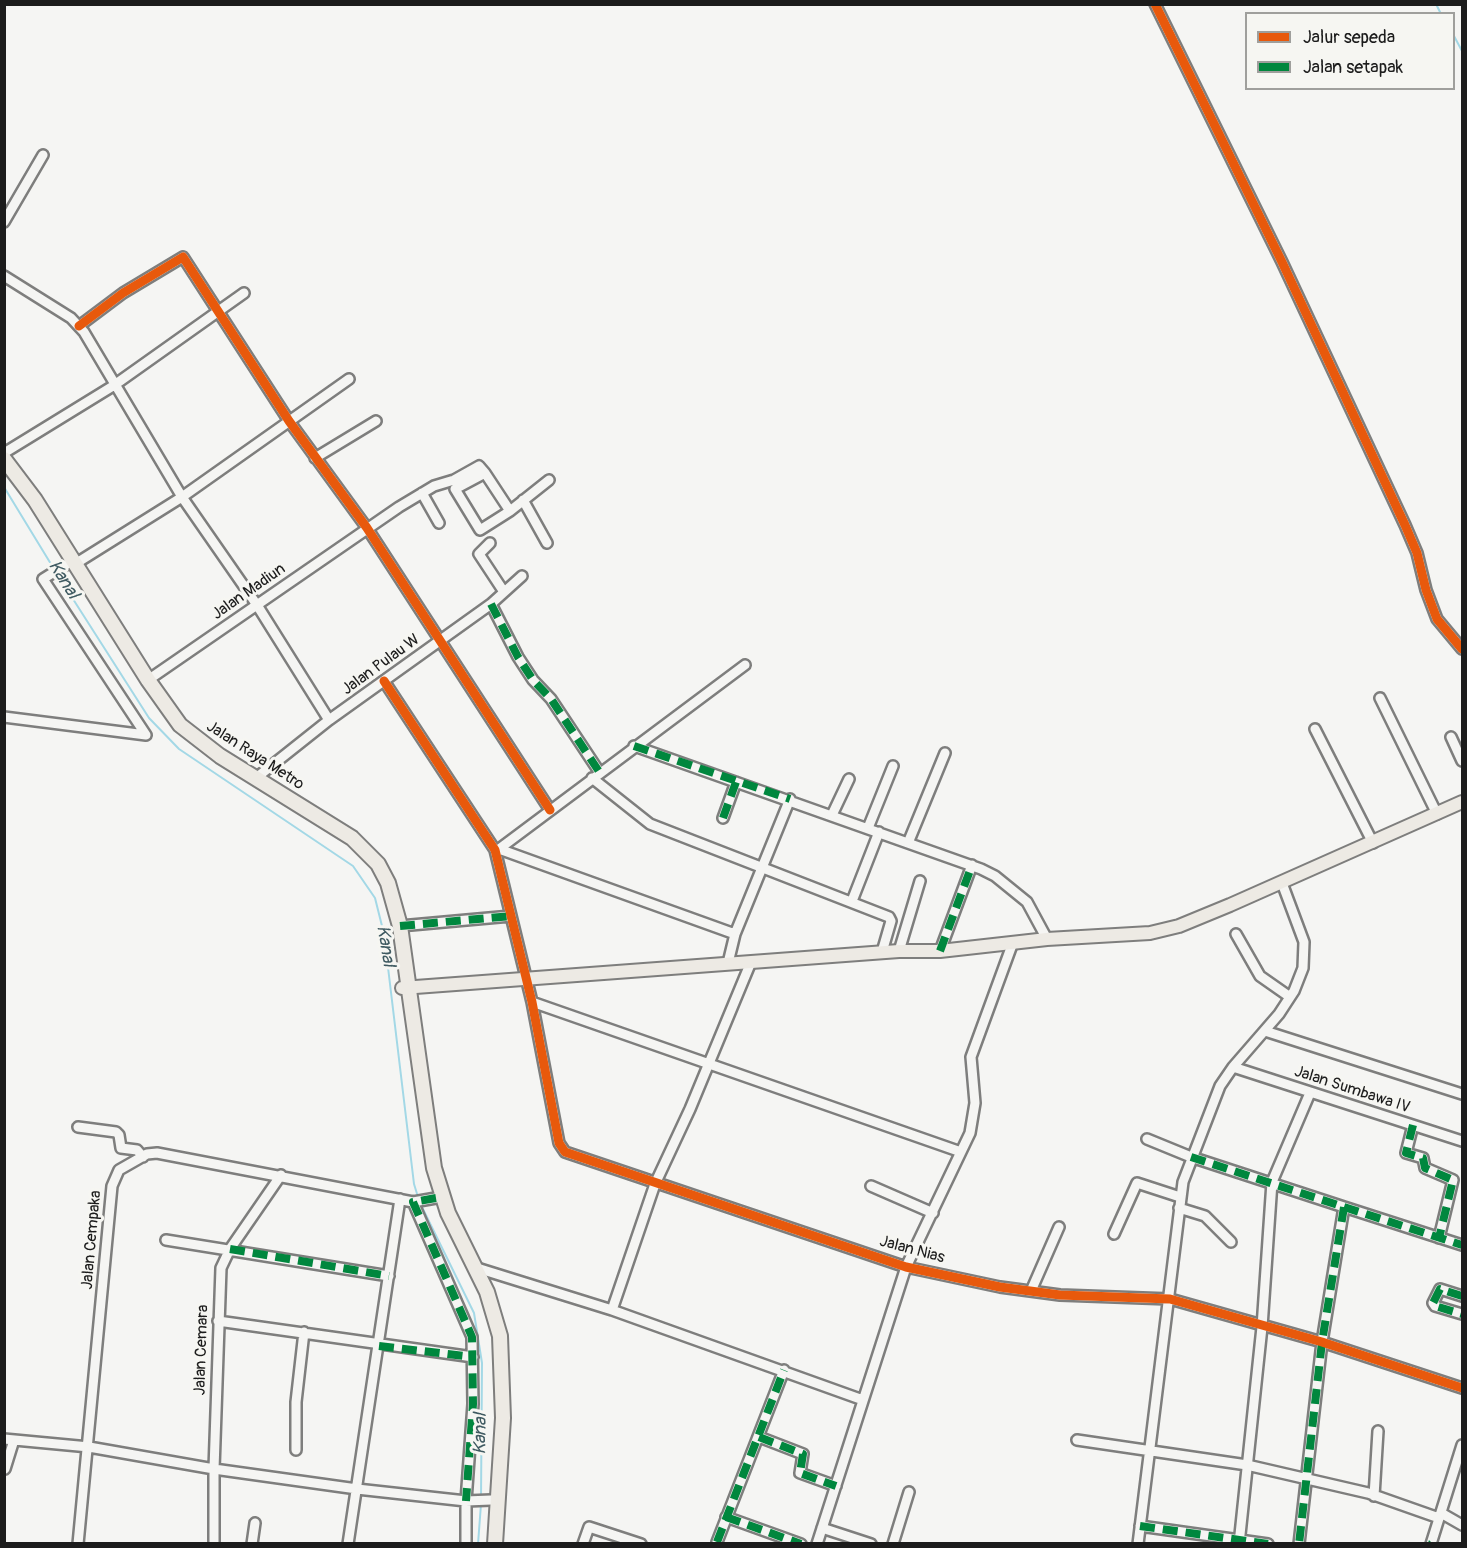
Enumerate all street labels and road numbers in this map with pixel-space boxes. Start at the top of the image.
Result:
street label: Jalan Madiun [209,560,289,624]
street label: Jalan Pulau W [338,630,424,700]
street label: Jalan Raya Metro [203,717,307,795]
street label: Jalan Sumbawa IV [1292,1062,1412,1118]
street label: Jalan Cempaka [78,1190,106,1290]
street label: Jalan Nias [877,1232,947,1268]
street label: Jalan Cemara [191,1304,213,1396]

